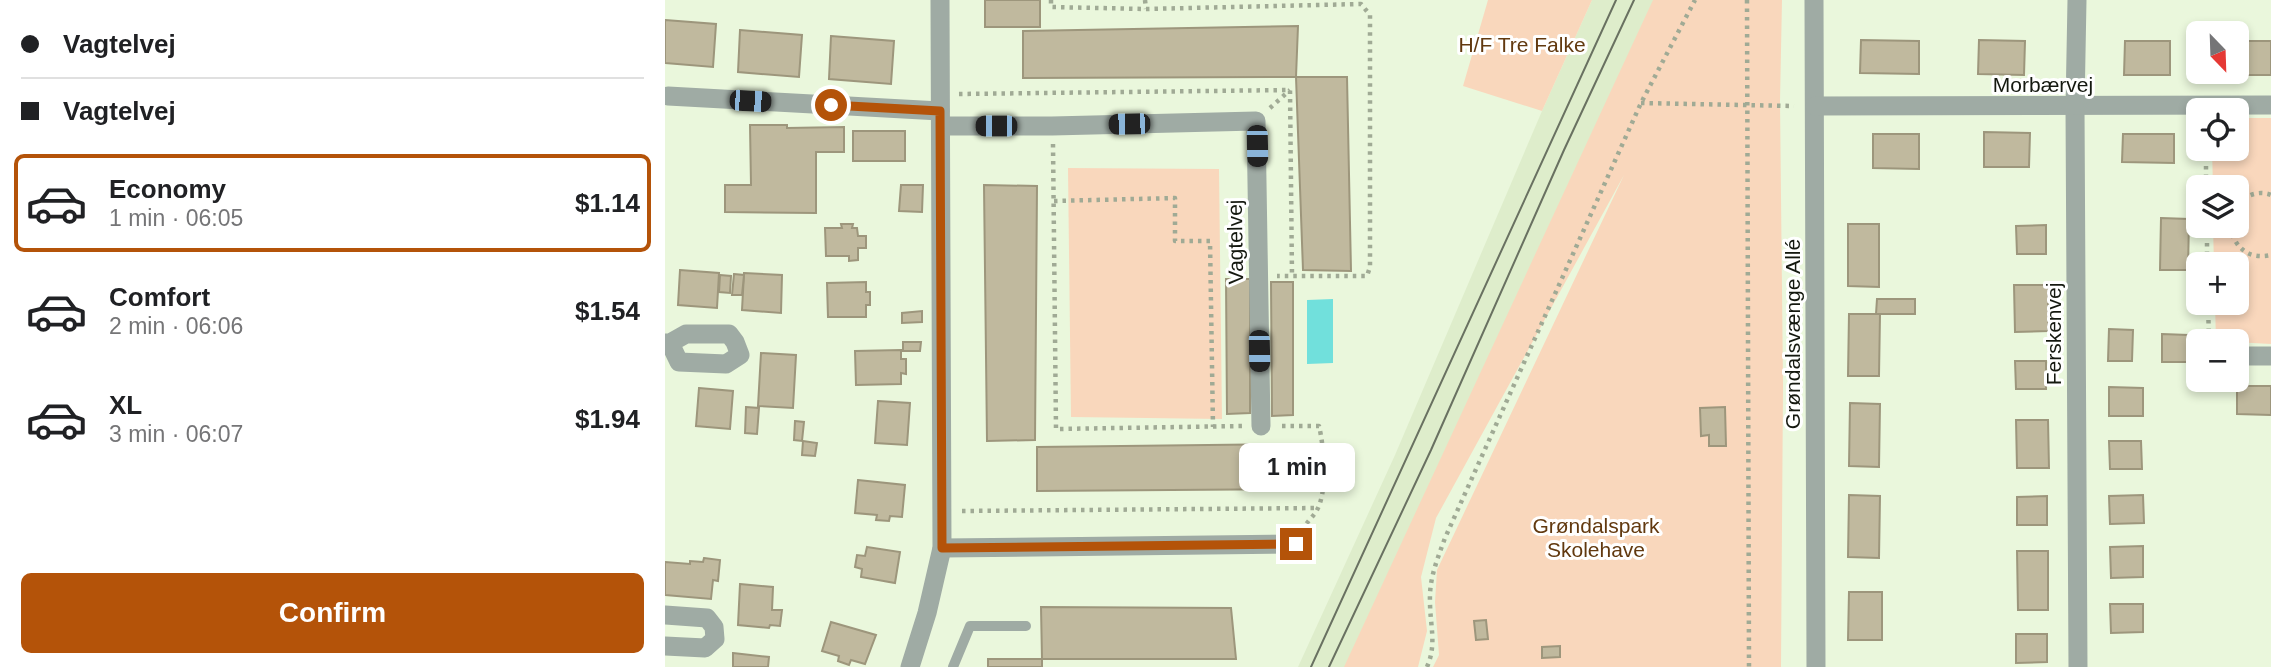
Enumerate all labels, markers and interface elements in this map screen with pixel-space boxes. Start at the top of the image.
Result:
north arrow [2186,21,2249,84]
map controls [2186,21,2249,392]
text: Vagtelvej [63,29,176,59]
park label: H/F Tre Falke [1458,33,1586,56]
street label: Morbærvej [1993,73,2093,96]
car [729,89,772,113]
route start [815,89,847,121]
text: Vagtelvej [63,96,176,126]
button: locate [2186,98,2249,161]
car [1108,113,1151,135]
car [976,116,1018,137]
car [1247,125,1268,167]
icon: car [25,172,88,235]
text: Economy [109,174,226,204]
button: layers [2186,175,2249,238]
text: $1.14 [575,188,640,218]
street label: Vagtelvej [1223,199,1247,285]
text: 1 min · 06:05 [109,205,243,231]
street label: Grøndalsvænge Allé [1781,239,1804,429]
button: + [2186,252,2249,315]
icon: car [25,280,88,343]
text: Comfort [109,282,210,312]
street label: Ferskenvej [2042,283,2065,385]
text: $1.54 [575,296,640,326]
text: 2 min · 06:06 [109,313,243,339]
button: − [2186,329,2249,392]
car [1249,330,1270,372]
icon: car [25,388,88,451]
text: XL [109,390,142,420]
text: $1.94 [575,404,640,434]
text: 3 min · 06:07 [109,421,243,447]
callout: 1 min [1238,442,1354,491]
text: 1 min [1267,454,1327,480]
park label: Grøndalspark Skolehave [1532,514,1660,561]
route end [1280,528,1312,560]
button: Confirm [21,573,644,653]

